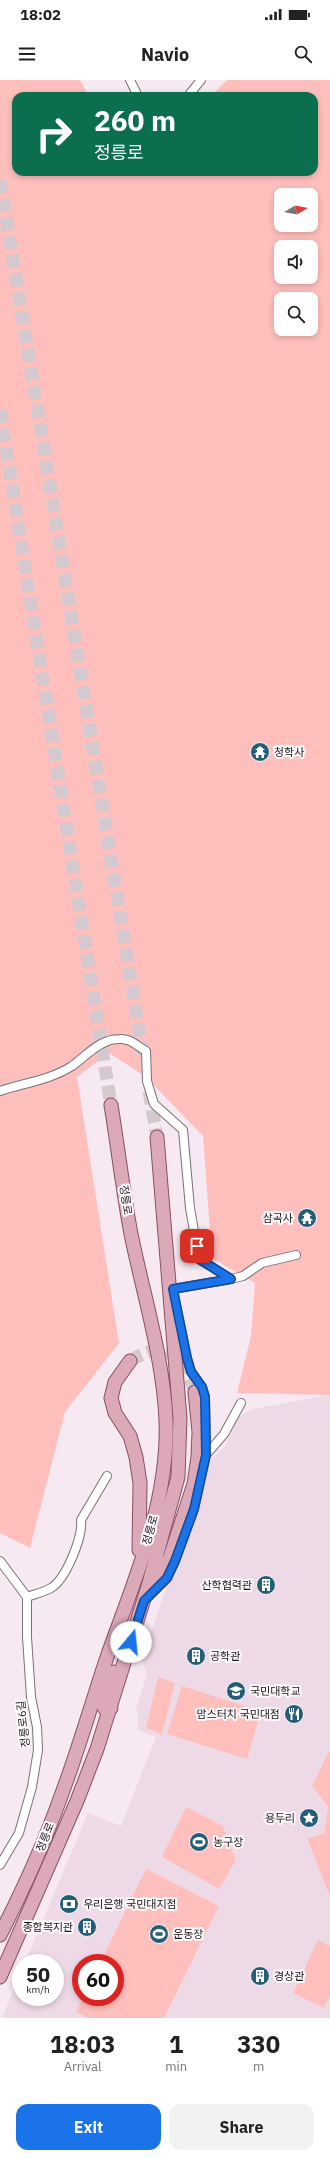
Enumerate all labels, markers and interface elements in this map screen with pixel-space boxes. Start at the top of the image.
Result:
text: 18:02 [20,5,61,24]
icon: menu [16,43,38,65]
text: Navio [141,43,189,66]
icon: search [292,43,314,65]
text: 260 m [94,102,176,139]
icon: right [28,108,80,160]
text: 정릉로 [94,141,144,164]
north arrow [274,188,318,232]
map controls [274,188,318,336]
button: sound [274,240,318,284]
button: search [274,292,318,336]
temple icon: 청학사 [249,741,271,763]
place label: 청학사 [274,745,304,759]
street label: 정릉로 [117,1184,135,1216]
temple icon: 삼곡사 [296,1207,318,1229]
place label: 삼곡사 [263,1211,293,1225]
pin [180,1229,214,1263]
icon: arrive [186,1235,208,1257]
street label: 정릉로 [139,1513,161,1547]
building icon: 산학협력관 [255,1574,277,1596]
place label: 산학협력관 [201,1578,252,1592]
position arrow [110,1621,152,1663]
building icon: 공학관 [185,1645,207,1667]
place label: 공학관 [210,1649,240,1663]
school or university icon: 국민대학교 [225,1680,247,1702]
place label: 국민대학교 [250,1684,301,1698]
street label: 정릉로6길 [14,1700,32,1748]
restaurant icon: 맘스터치 국민대점 [283,1703,305,1725]
place label: 맘스터치 국민대점 [196,1707,280,1721]
place icon: 용두리 [298,1807,320,1829]
place label: 용두리 [265,1811,295,1825]
street label: 정릉로 [33,1820,57,1854]
sports icon: 농구장 [188,1831,210,1853]
place label: 농구장 [213,1835,243,1849]
bank icon: 우리은행 국민대지점 [58,1893,80,1915]
place label: 우리은행 국민대지점 [83,1897,177,1911]
building icon: 종합복지관 [76,1916,98,1938]
place label: 종합복지관 [22,1920,73,1934]
sports icon: 운동장 [148,1923,170,1945]
place label: 운동장 [173,1927,203,1941]
speed limit sign: 60 [72,1954,124,2006]
text: 50 [26,1961,50,1988]
building icon: 경상관 [249,1965,271,1987]
place label: 경상관 [274,1969,304,1983]
text: km/h [26,1983,50,1996]
text: 18:03 [50,2028,115,2060]
text: 1 [169,2028,183,2060]
text: 330 [237,2028,280,2060]
text: Arrival [64,2058,102,2075]
text: min [165,2058,187,2075]
text: m [253,2058,264,2075]
button: Exit [16,2104,161,2150]
button: Share [169,2104,314,2150]

